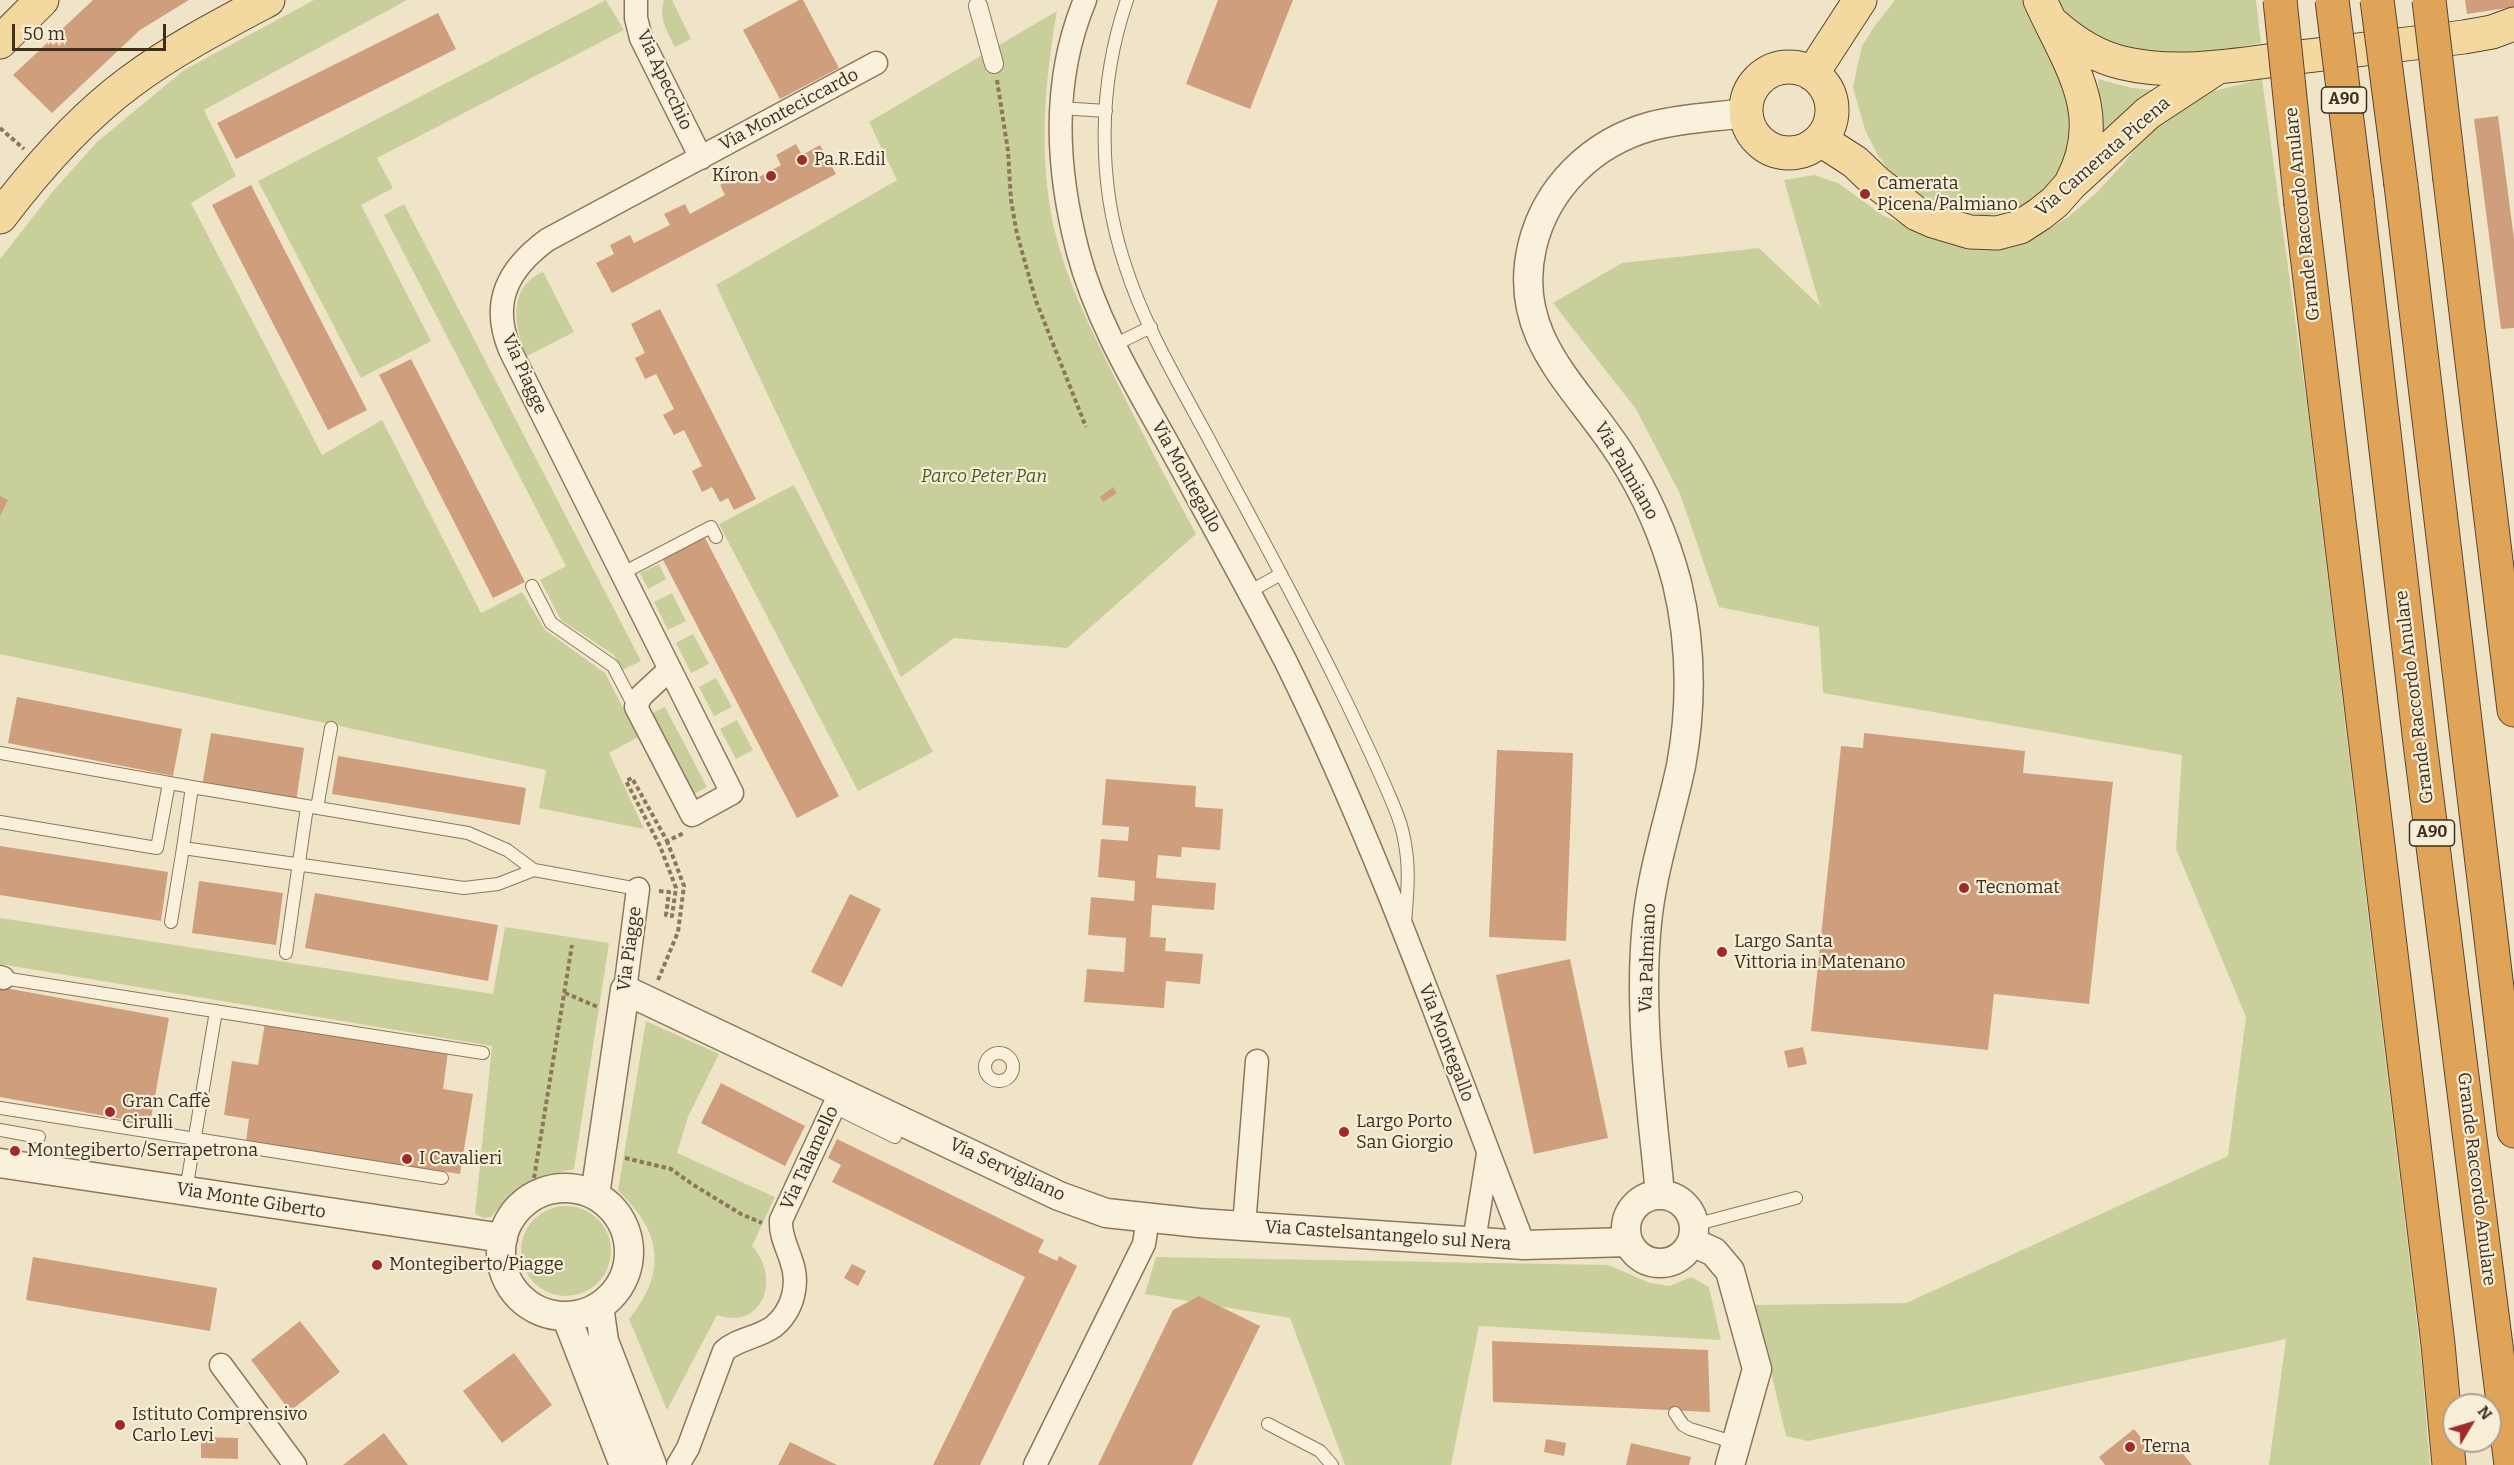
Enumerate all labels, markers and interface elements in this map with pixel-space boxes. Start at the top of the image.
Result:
scale bar [15,12,170,50]
text: 50 m [23,23,65,45]
street label: Via Apecchio [631,27,697,133]
street label: Via Monteciccardo [716,64,862,156]
road number: A90 [2322,87,2366,113]
street label: Via Camerata Picena [2031,93,2175,221]
street label: Grande Raccordo Anulare [2281,106,2325,322]
place label: Pa.R.Edil [814,149,886,171]
marker: Pa.R.Edil [795,153,809,167]
place label: Kíron [712,165,759,187]
marker: Kíron [764,169,778,183]
place label: Camerata Picena/Palmiano [1877,173,2018,216]
marker: Camerata Picena/Palmiano [1858,187,1872,201]
street label: Via Piagge [497,331,551,417]
street label: Via Montegallo [1146,417,1226,537]
street label: Via Palmiano [1589,418,1663,524]
park label: Parco Peter Pan [921,466,1047,488]
street label: Grande Raccordo Anulare [2391,589,2439,805]
road number: A90 [2410,820,2454,846]
place label: Tecnomat [1976,877,2060,899]
marker: Tecnomat [1957,881,1971,895]
street label: Via Palmiano [1635,903,1661,1013]
street label: Via Piagge [613,905,647,993]
place label: Largo Santa Vittoria in Matenano [1734,931,1906,974]
marker: Largo Santa Vittoria in Matenano [1715,945,1729,959]
street label: Via Montegallo [1414,981,1478,1105]
street label: Grande Raccordo Anulare [2452,1071,2500,1287]
place label: Gran Caffè Cirulli [122,1091,211,1134]
street label: Via Talamello [777,1103,843,1213]
marker: Gran Caffè Cirulli [103,1105,117,1119]
place label: Largo Porto San Giorgio [1356,1111,1453,1154]
marker: Largo Porto San Giorgio [1337,1125,1351,1139]
street label: Via Servigliano [946,1134,1068,1206]
place label: Montegiberto/Serrapetrona [27,1140,258,1162]
marker: Montegiberto/Serrapetrona [8,1144,22,1158]
place label: I Cavalieri [419,1148,502,1170]
marker: I Cavalieri [400,1152,414,1166]
street label: Via Monte Giberto [175,1179,327,1223]
street label: Via Castelsantangelo sul Nera [1264,1217,1512,1255]
place label: Montegiberto/Piagge [389,1254,564,1276]
marker: Montegiberto/Piagge [370,1258,384,1272]
north arrow [2442,1393,2502,1453]
text: N [2474,1402,2496,1424]
place label: Istituto Comprensivo Carlo Levi [132,1404,308,1446]
marker: Istituto Comprensivo Carlo Levi [113,1418,127,1432]
place label: Terna [2142,1436,2190,1458]
marker: Terna [2123,1440,2137,1454]

